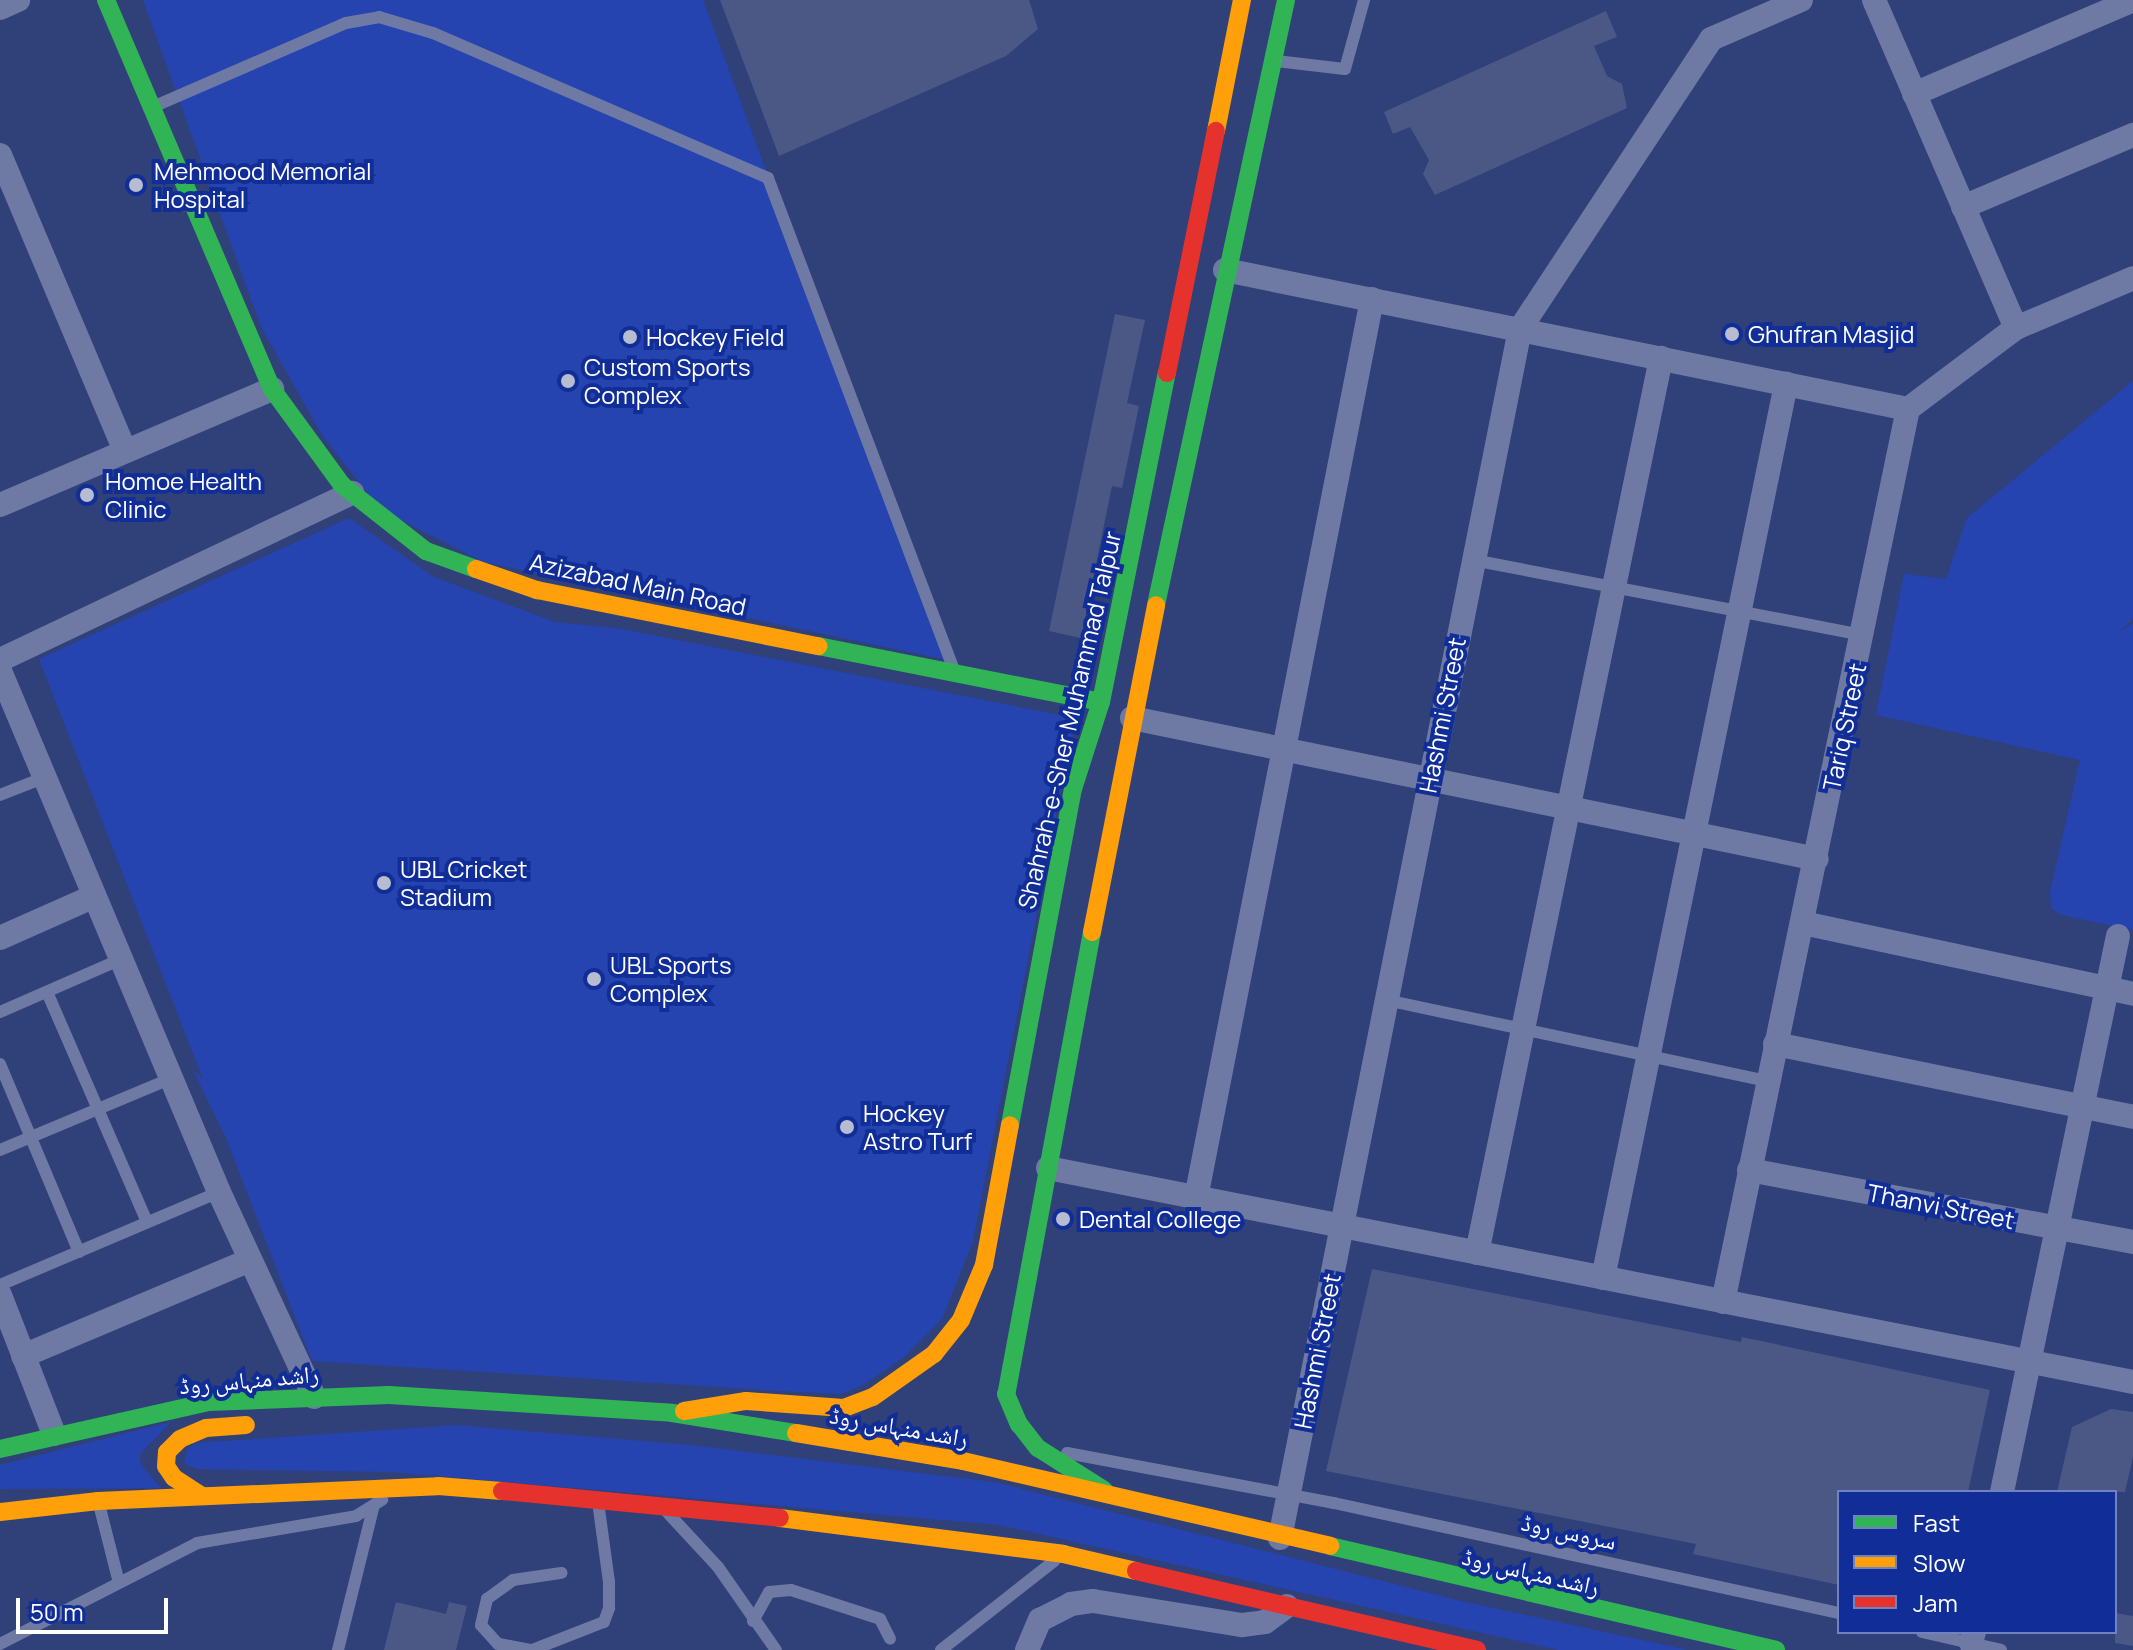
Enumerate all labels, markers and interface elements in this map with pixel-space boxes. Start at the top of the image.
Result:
place label: Mehmood Memorial Hospital [154,157,372,213]
marker: Mehmood Memorial Hospital [125,174,147,196]
place label: Ghufran Masjid [1748,320,1914,348]
place label: Hockey Field [646,323,784,351]
marker: Ghufran Masjid [1723,325,1741,343]
marker: Hockey Field [621,328,639,346]
place label: Custom Sports Complex [584,353,751,409]
marker: Custom Sports Complex [559,372,577,390]
place label: Homoe Health Clinic [105,467,262,523]
marker: Homoe Health Clinic [76,484,98,506]
street label: Shahrah-e-Sher Muhammad Talpur [1011,528,1127,912]
street label: Azizabad Main Road [527,547,749,621]
street label: Hashmi Street [1413,635,1471,795]
street label: Tariq Street [1816,661,1872,793]
place label: UBL Cricket Stadium [400,855,529,911]
marker: UBL Cricket Stadium [375,874,393,892]
place label: UBL Sports Complex [610,951,733,1007]
marker: UBL Sports Complex [585,970,603,988]
place label: Hockey Astro Turf [863,1099,972,1155]
marker: Hockey Astro Turf [838,1118,856,1136]
street label: Thanvi Street [1865,1178,2017,1234]
place label: Dental College [1079,1205,1241,1233]
marker: Dental College [1054,1210,1072,1228]
street label: Hashmi Street [1288,1271,1346,1431]
street label: راشد منہاس روڈ [178,1359,320,1399]
street label: راشد منہاس روڈ [828,1400,970,1452]
legend [1837,1490,2117,1634]
text: Fast [1913,1506,1960,1539]
street label: سروس روڈ [1519,1507,1619,1555]
street label: راشد منہاس روڈ [1460,1541,1602,1601]
text: Slow [1913,1546,1966,1579]
scale bar [20,1582,172,1632]
text: Jam [1913,1586,1958,1619]
text: 50 m [30,1595,84,1628]

